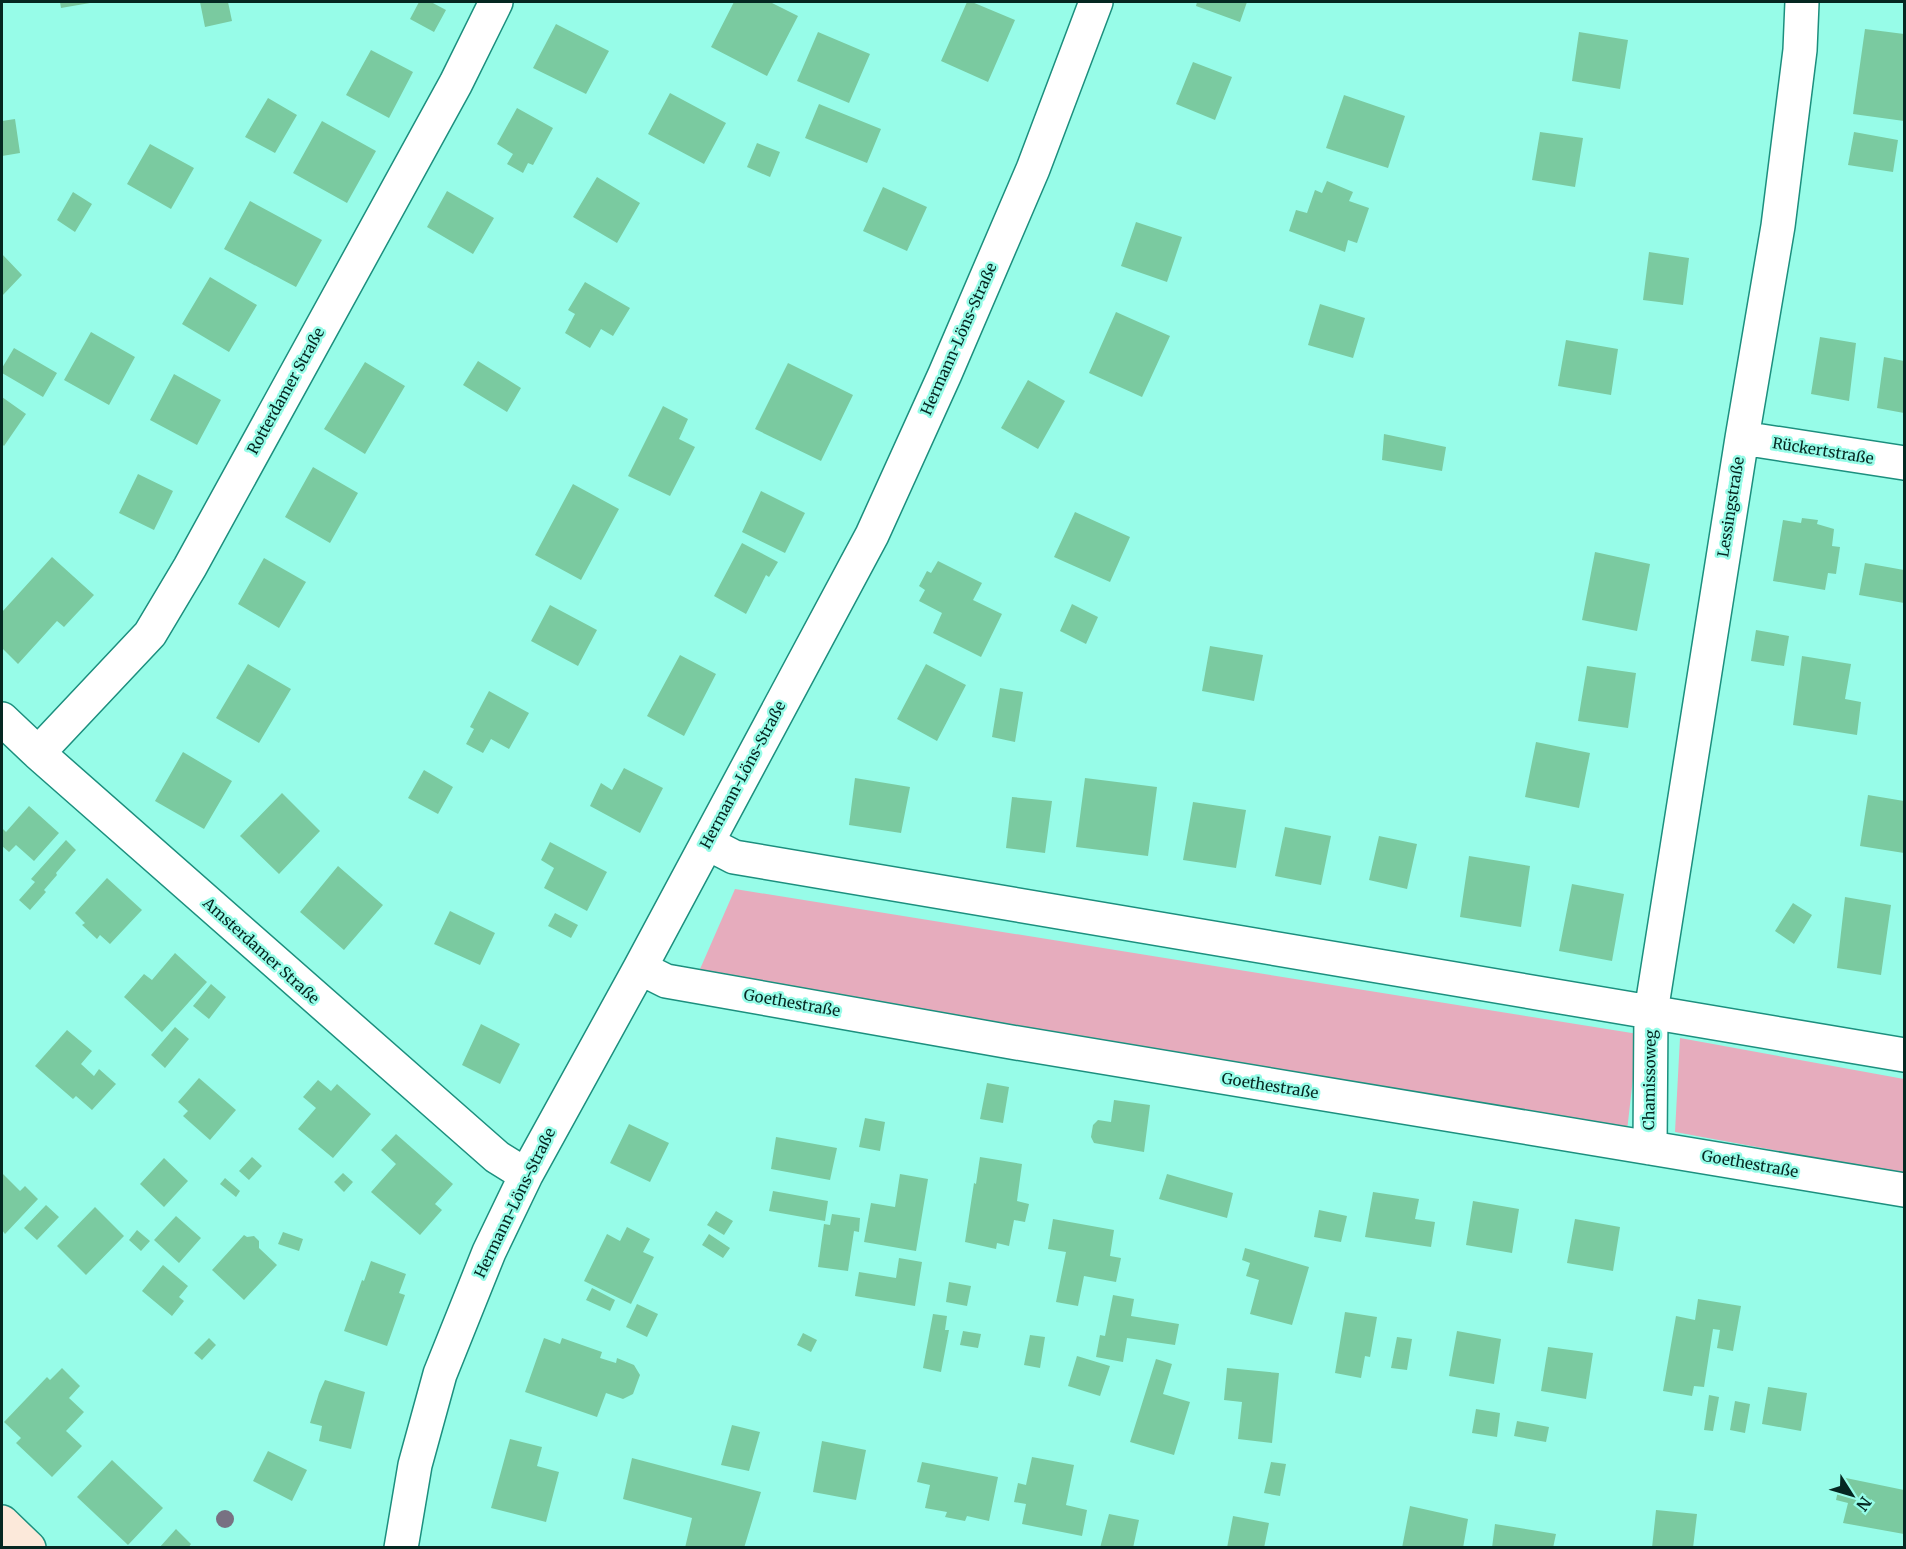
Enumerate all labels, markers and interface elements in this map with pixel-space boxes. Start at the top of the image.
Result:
street label: Hermann-Löns-Straße [916,260,1001,418]
street label: Rotterdamer Straße [243,324,328,457]
street label: Rückertstraße [1771,433,1875,468]
street label: Lessingstraße [1713,455,1748,558]
street label: Hermann-Löns-Straße [696,698,790,852]
street label: Amsterdamer Straße [199,893,324,1008]
street label: Goethestraße [742,985,842,1020]
street label: Chamissoweg [1639,1030,1660,1130]
street label: Goethestraße [1220,1068,1320,1103]
street label: Hermann-Löns-Straße [470,1125,559,1281]
street label: Goethestraße [1700,1146,1800,1181]
north arrow [1822,1465,1882,1525]
text: N [1852,1493,1876,1515]

